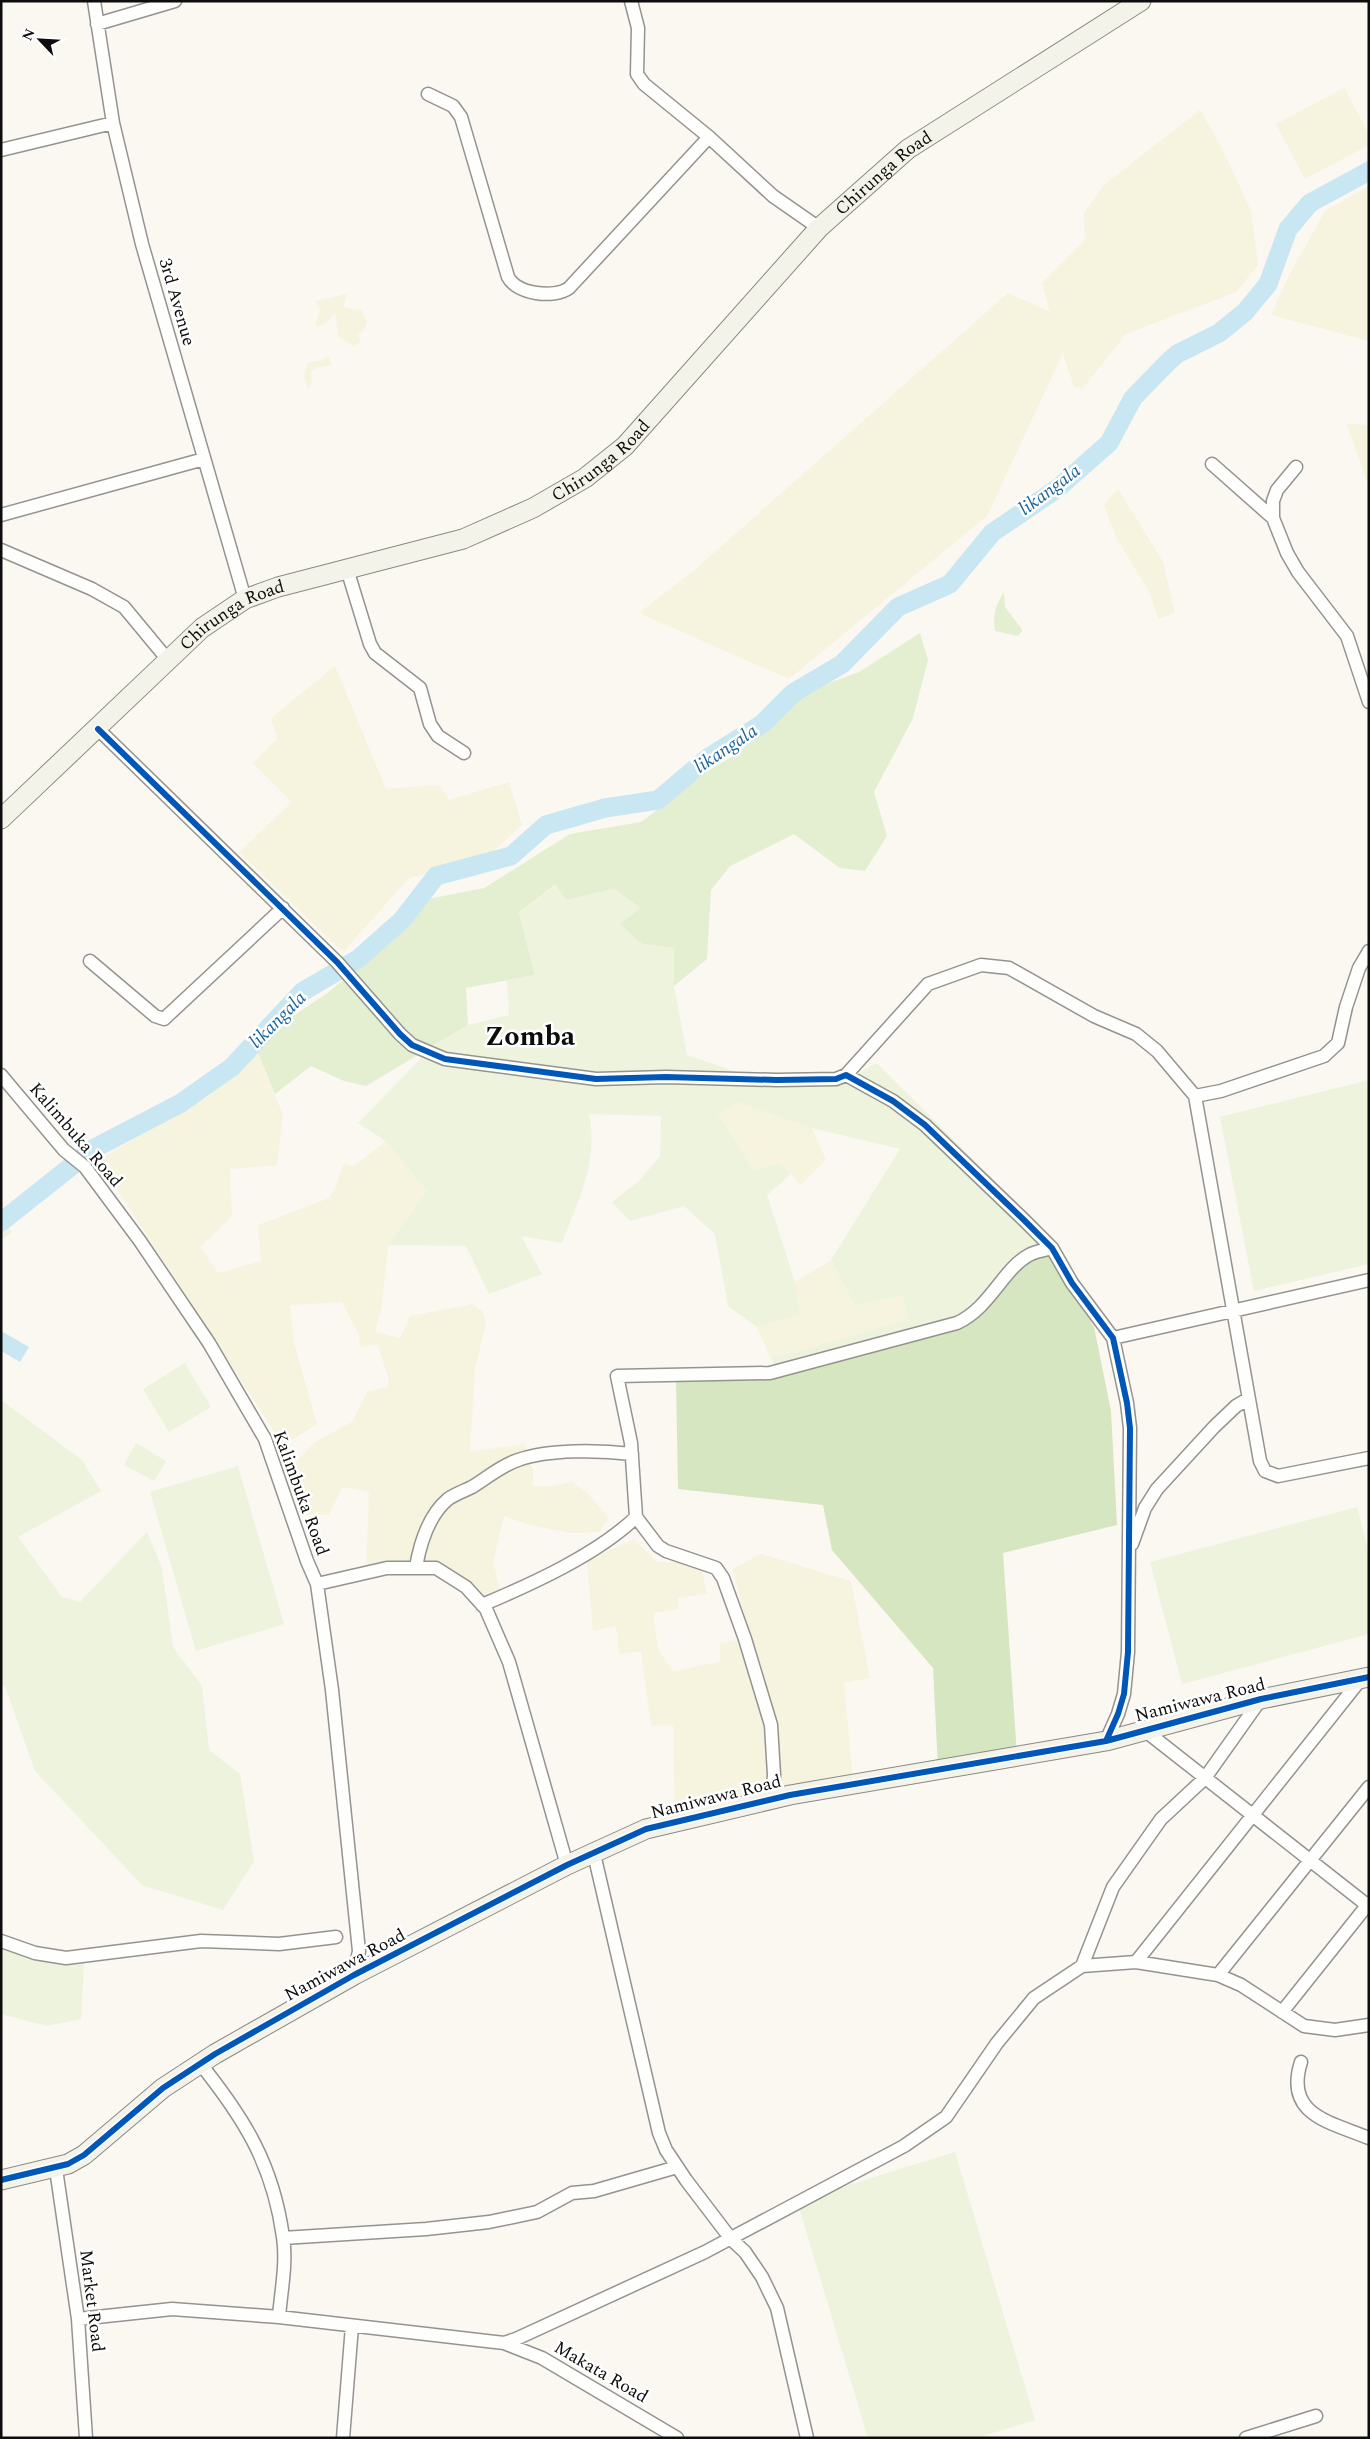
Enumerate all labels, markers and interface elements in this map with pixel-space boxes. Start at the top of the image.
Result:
north arrow [15,15,65,65]
text: N [17,25,41,44]
street label: Chirunga Road [829,124,937,222]
street label: 3rd Avenue [152,255,202,349]
street label: Chirunga Road [546,413,656,508]
water label: likangala [1013,457,1088,523]
street label: Chirunga Road [173,572,287,657]
water label: likangala [688,717,764,781]
water label: likangala [243,984,314,1055]
district label: Zomba [485,1015,576,1058]
street label: Kalimbuka Road [23,1077,129,1193]
street label: Kalimbuka Road [266,1427,336,1559]
street label: Namiwawa Road [1132,1671,1268,1729]
street label: Namiwawa Road [648,1768,784,1826]
street label: Namiwawa Road [280,1922,410,2008]
street label: Market Road [72,2248,112,2354]
street label: Makata Road [549,2334,653,2410]

